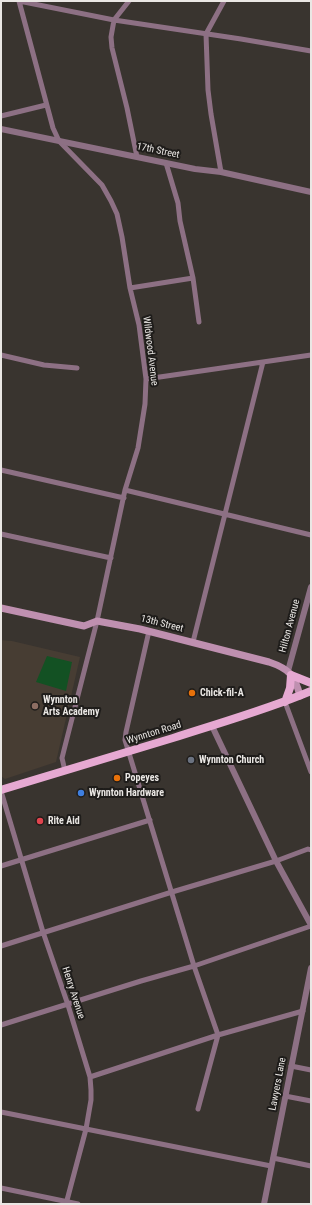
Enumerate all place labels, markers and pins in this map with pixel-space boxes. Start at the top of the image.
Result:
place label: Chick-fil-A [200,687,244,699]
marker: Chick-fil-A [187,688,197,698]
place label: Wynnton Arts Academy [43,694,99,718]
marker: Wynnton Arts Academy [30,701,40,711]
place label: Wynnton Church [199,754,264,766]
marker: Wynnton Church [186,755,196,765]
place label: Popeyes [125,772,159,784]
marker: Popeyes [112,773,122,783]
place label: Wynnton Hardware [89,787,164,799]
marker: Wynnton Hardware [76,788,86,798]
place label: Rite Aid [48,815,80,827]
marker: Rite Aid [35,816,45,826]

